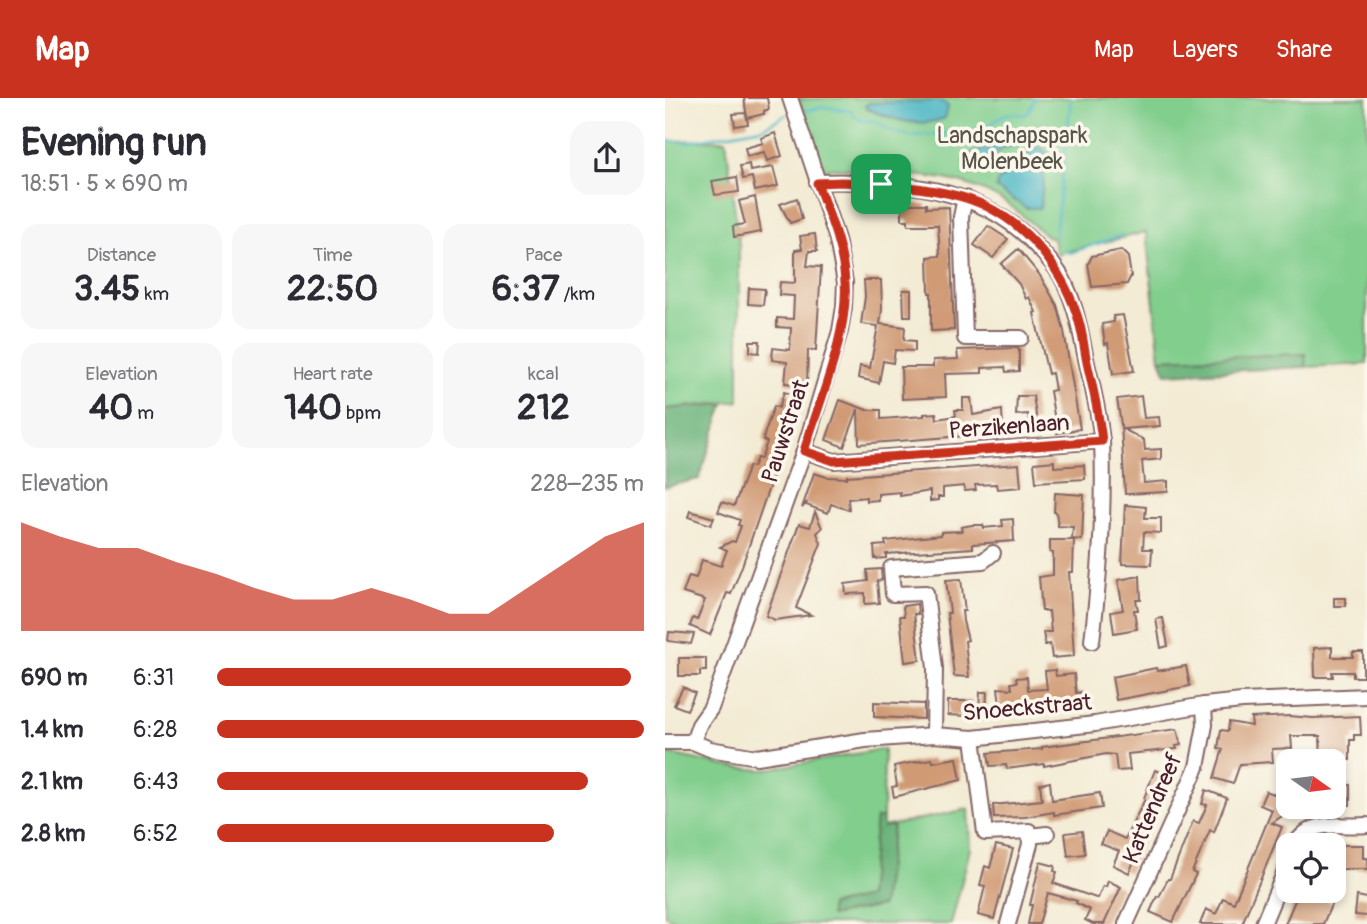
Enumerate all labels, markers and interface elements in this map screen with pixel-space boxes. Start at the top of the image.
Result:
text: Map [35,29,90,70]
text: Map [1094,35,1134,64]
text: Layers [1172,35,1238,64]
text: Share [1276,35,1332,64]
text: Evening run [21,119,207,167]
button: share [570,121,644,195]
park label: Landschapspark Molenbeek [936,121,1088,176]
pin [851,154,911,214]
icon: arrive [862,165,900,203]
text: 18:51 · 5 × 690 m [21,169,188,198]
text: Distance [87,243,156,267]
text: Time [313,243,352,267]
text: Pace [525,243,562,267]
text: 3.45 [74,267,140,311]
text: 22:50 [287,267,378,311]
text: 6:37 [492,267,560,311]
text: km [140,282,169,306]
text: /km [560,282,595,306]
text: Elevation [85,362,158,386]
text: Heart rate [292,362,373,386]
text: kcal [528,362,559,386]
street label: Pauwstraat [755,375,816,486]
text: 40 [89,386,133,430]
text: 140 [284,386,342,430]
text: 212 [517,386,570,430]
text: m [133,401,154,425]
text: bpm [342,401,381,425]
street label: Perzikenlaan [948,408,1070,445]
text: Elevation [21,469,109,498]
text: 228–235 m [530,469,644,498]
text: 690 m [21,663,87,692]
text: 6:31 [133,663,174,692]
street label: Snoeckstraat [961,687,1094,728]
text: 1.4 km [21,715,83,744]
text: 6:28 [133,715,177,744]
street label: Kattendreef [1116,749,1189,868]
north arrow [1276,749,1346,819]
map controls [1276,749,1346,903]
text: 2.1 km [21,767,83,796]
text: 6:43 [133,767,179,796]
text: 2.8 km [21,819,86,848]
text: 6:52 [133,819,178,848]
button: locate [1276,833,1346,903]

